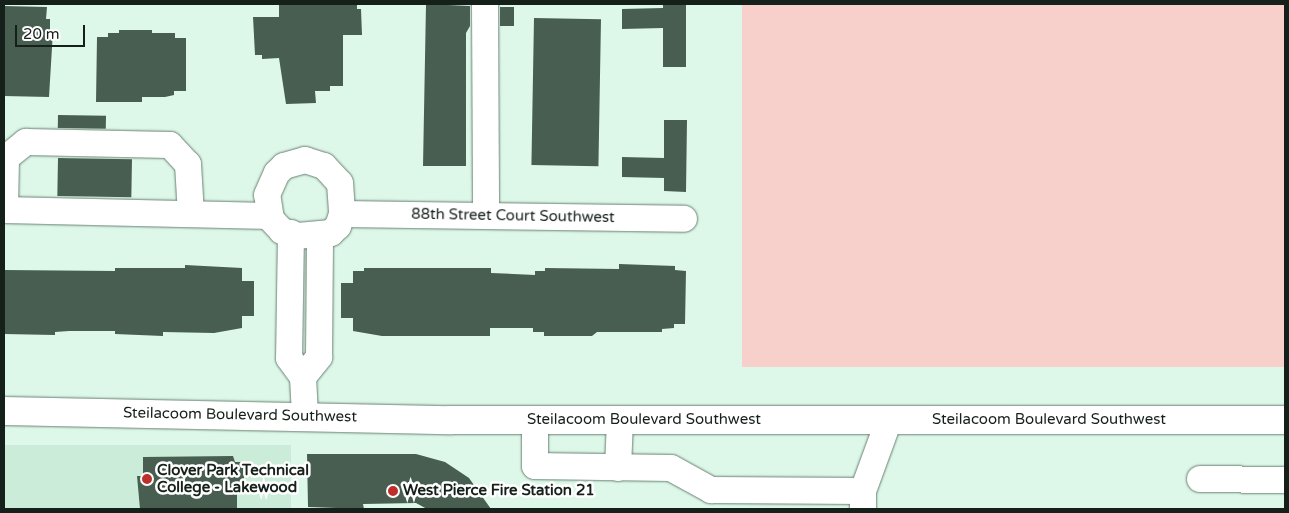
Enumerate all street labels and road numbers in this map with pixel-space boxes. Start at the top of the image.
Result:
street label: 88th Street Court Southwest [411,205,615,227]
street label: Steilacoom Boulevard Southwest [123,404,357,426]
street label: Steilacoom Boulevard Southwest [527,411,761,429]
street label: Steilacoom Boulevard Southwest [932,411,1166,429]

